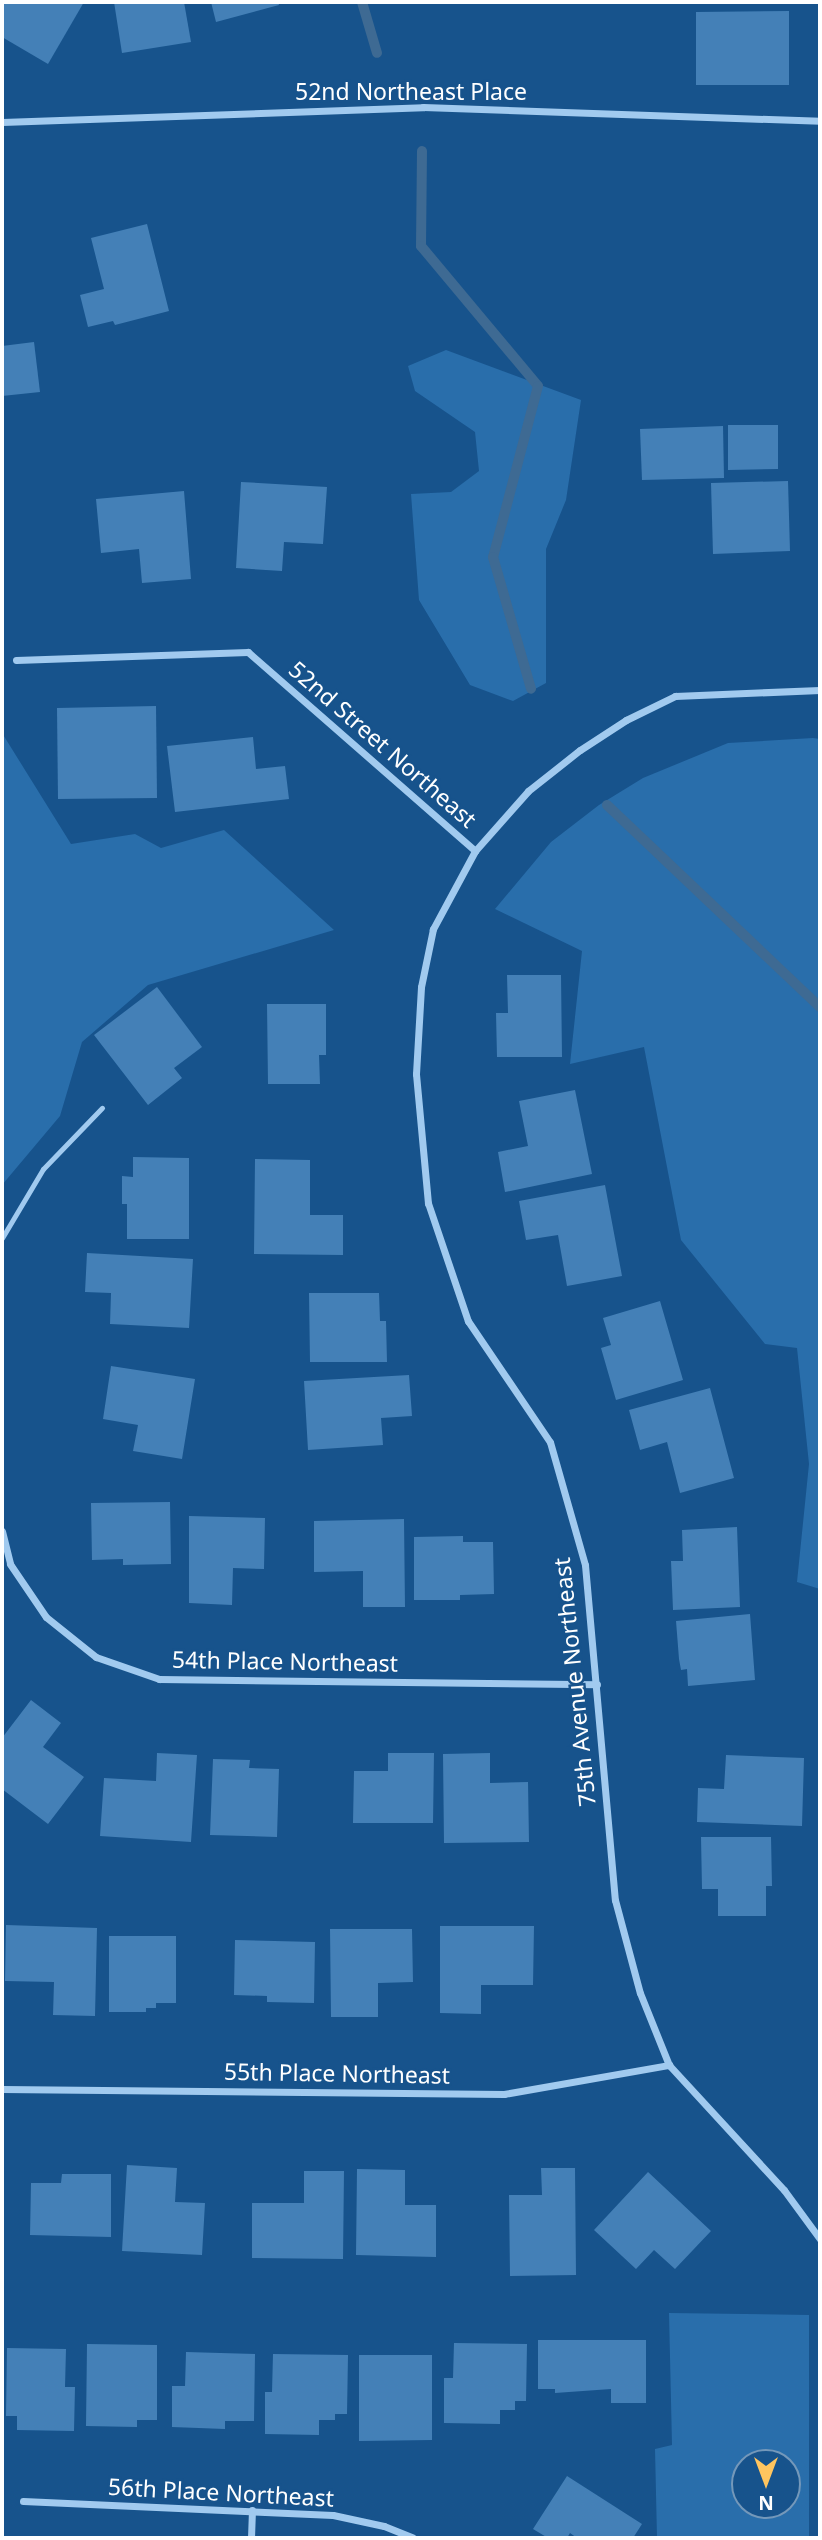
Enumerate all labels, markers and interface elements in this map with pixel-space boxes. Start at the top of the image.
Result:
street label: 52nd Northeast Place [295,77,527,105]
street label: 52nd Street Northeast [284,655,482,833]
street label: 75th Avenue Northeast [547,1556,601,1808]
street label: 54th Place Northeast [172,1645,398,1677]
street label: 55th Place Northeast [224,2057,450,2089]
north arrow [731,2449,801,2519]
street label: 56th Place Northeast [107,2472,335,2512]
text: N [758,2490,774,2516]

